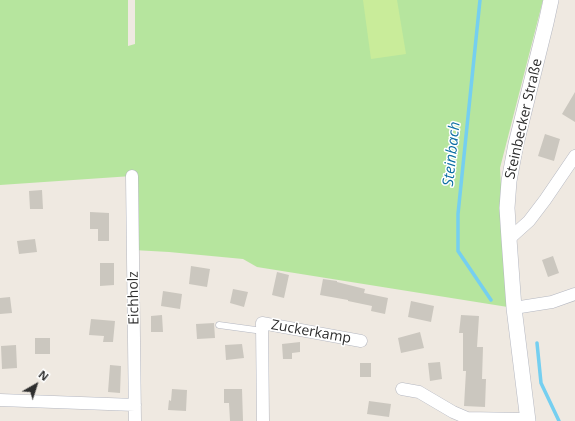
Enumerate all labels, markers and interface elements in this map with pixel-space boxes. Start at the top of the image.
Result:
street label: Steinbecker Straße [502,57,546,181]
water label: Steinbach [440,121,464,187]
street label: Eichholz [125,271,143,325]
street label: Zuckerkamp [270,317,352,347]
north arrow [16,365,56,405]
text: N [36,367,52,384]

